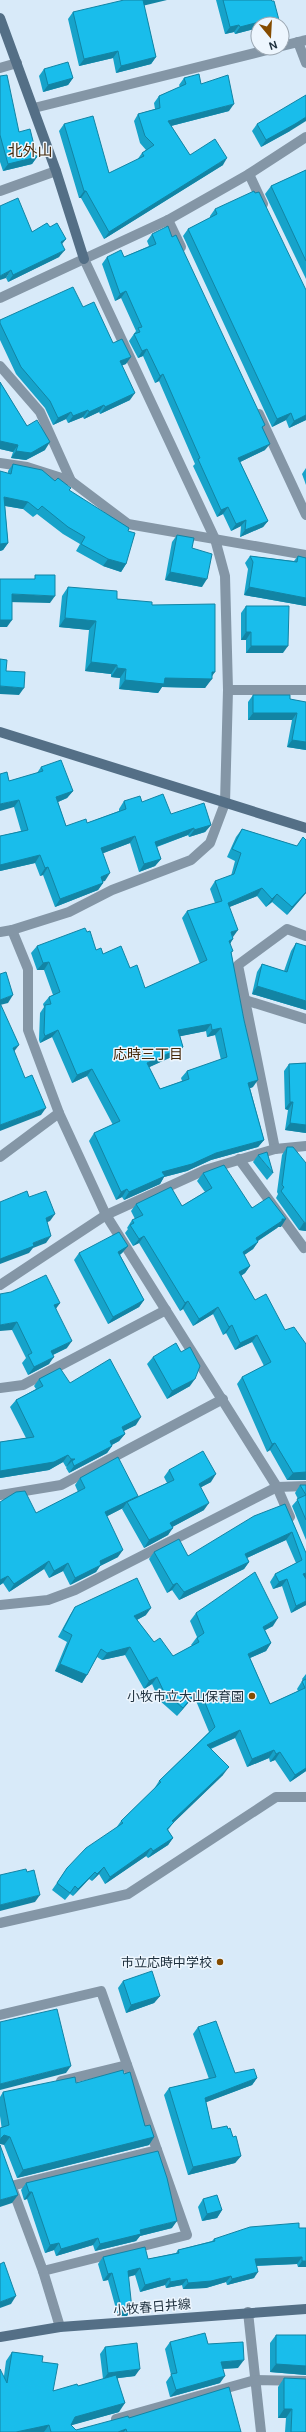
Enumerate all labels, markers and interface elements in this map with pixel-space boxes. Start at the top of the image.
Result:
north arrow [250,16,290,56]
text: N [267,38,279,53]
district label: 北外山 [7,141,53,161]
district label: 応時三丁目 [113,1045,183,1063]
place label: 小牧市立大山保育園 [127,1688,244,1705]
marker: 小牧市立大山保育園 [247,1691,257,1701]
place label: 市立応時中学校 [121,1954,212,1971]
marker: 市立応時中学校 [215,1957,225,1967]
street label: 小牧春日井線 [112,2295,192,2319]

